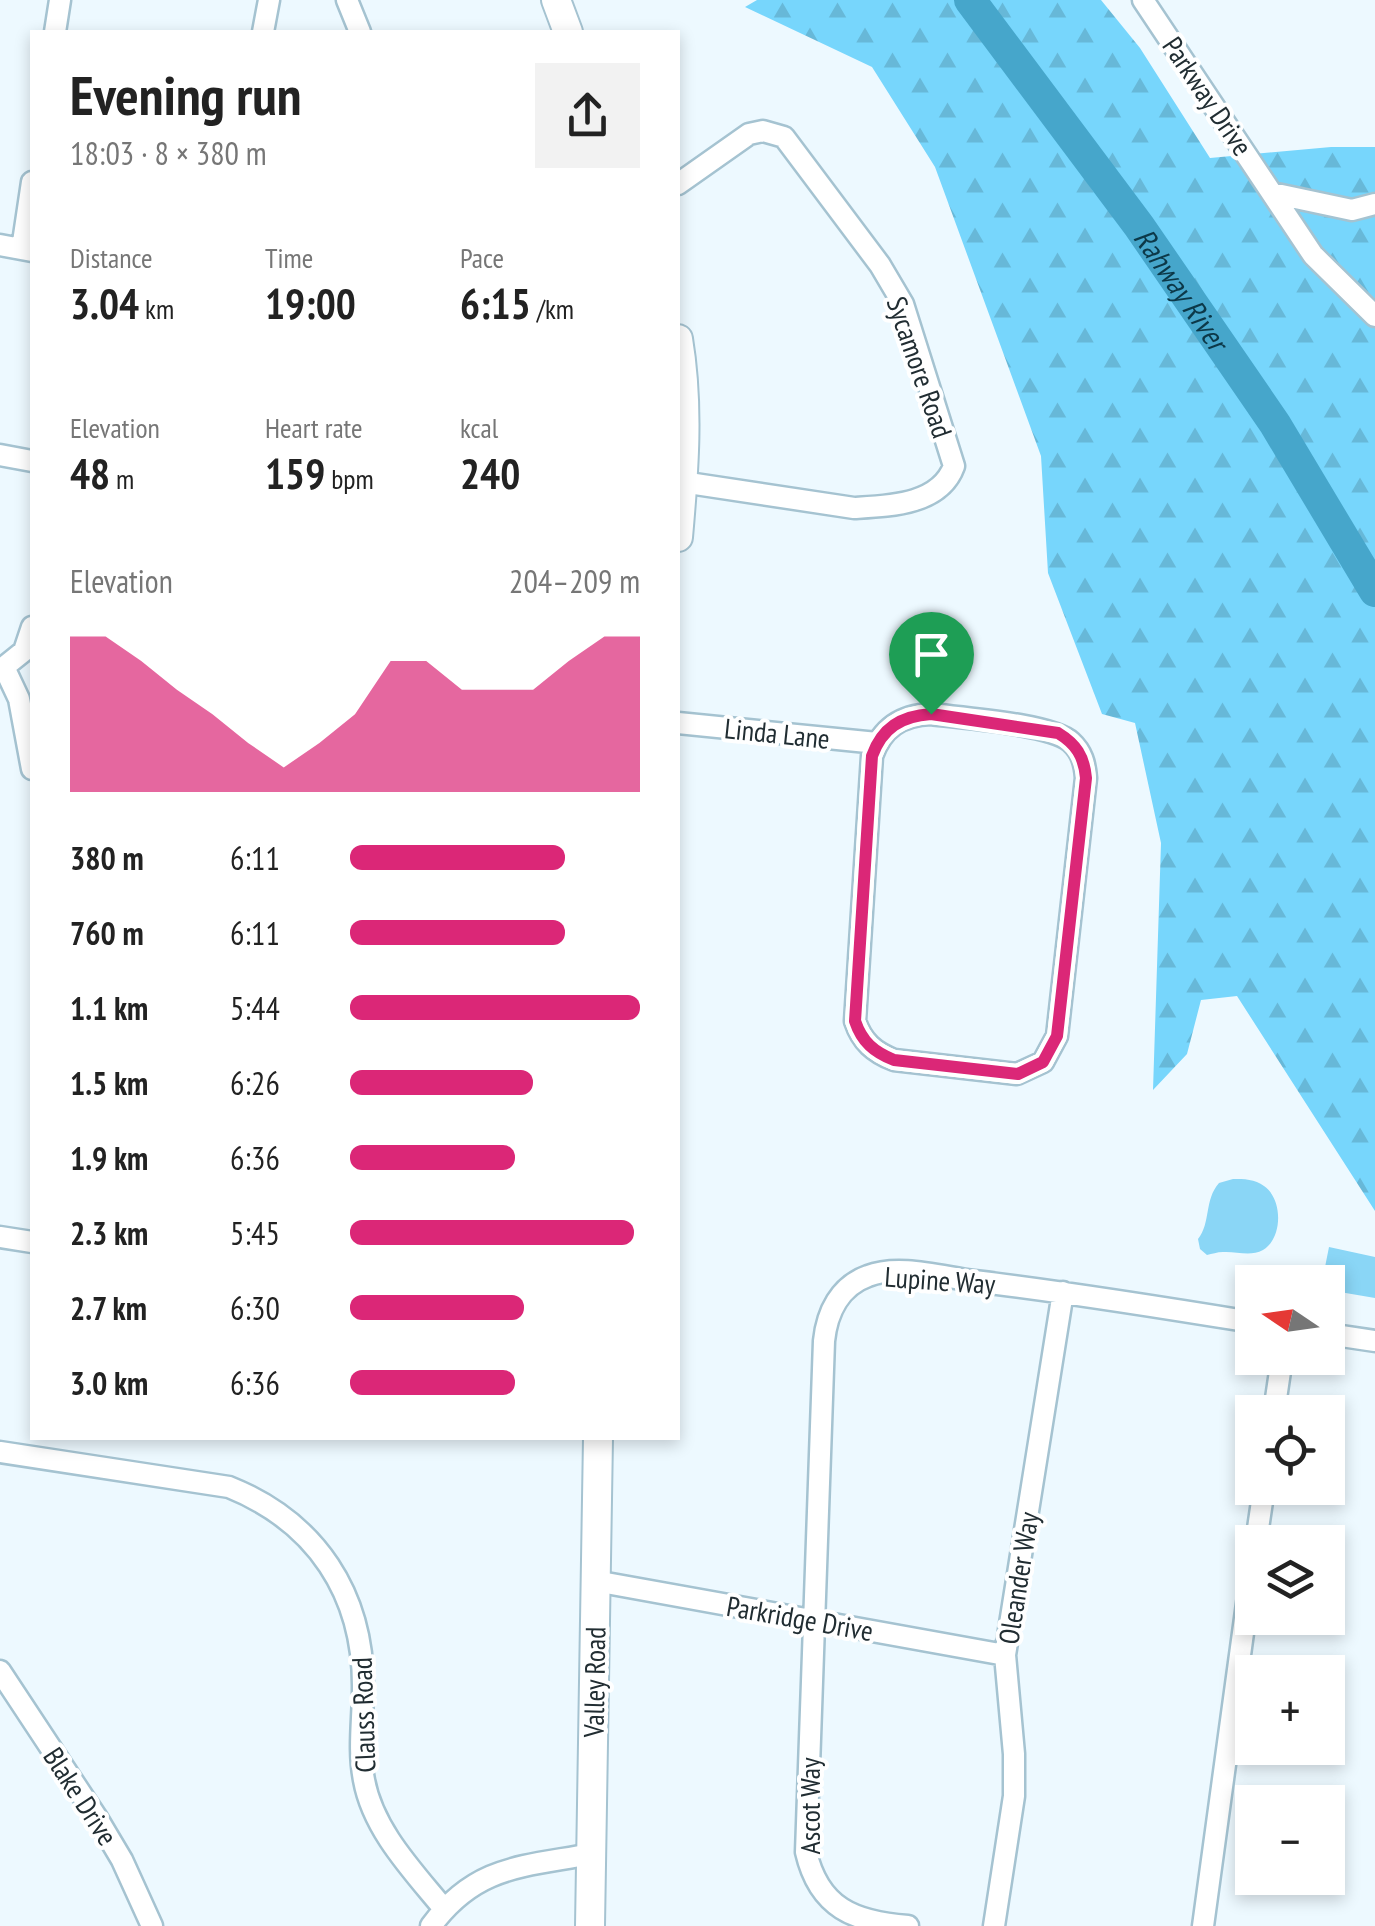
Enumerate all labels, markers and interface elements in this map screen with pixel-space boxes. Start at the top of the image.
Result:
street label: Parkway Drive [1155,29,1261,163]
text: Evening run [70,59,302,130]
button: share [535,63,640,168]
text: 18:03 · 8 × 380 m [70,132,267,174]
water label: Rahway River [1126,220,1240,360]
text: Distance [70,239,153,276]
text: Time [265,239,313,276]
text: Pace [460,239,504,276]
text: 3.04 [70,276,139,331]
text: 19:00 [265,276,356,331]
text: 6:15 [460,276,531,331]
text: km [139,290,174,327]
text: /km [531,290,574,327]
street label: Sycamore Road [879,292,961,442]
text: Elevation [70,409,160,446]
text: Heart rate [265,409,363,446]
text: kcal [460,409,498,446]
text: 48 [70,446,110,501]
text: 159 [265,446,325,501]
text: 240 [460,446,520,501]
text: m [110,460,134,497]
text: bpm [325,460,374,497]
text: Elevation [70,560,173,602]
text: 204–209 m [509,560,640,602]
pin [889,612,974,715]
icon: arrive [904,627,959,682]
street label: Linda Lane [723,709,831,757]
text: 380 m [70,837,144,879]
text: 6:11 [230,837,280,879]
text: 760 m [70,912,144,954]
text: 6:11 [230,912,280,954]
text: 1.1 km [70,987,148,1029]
text: 5:44 [230,987,280,1029]
text: 1.5 km [70,1062,148,1104]
text: 6:26 [230,1062,280,1104]
text: 1.9 km [70,1137,148,1179]
text: 6:36 [230,1137,280,1179]
text: 2.3 km [70,1212,148,1254]
text: 5:45 [230,1212,280,1254]
street label: Lupine Way [884,1258,997,1302]
north arrow [1235,1265,1345,1375]
map controls [1235,1265,1345,1895]
text: 2.7 km [70,1287,147,1329]
text: 6:30 [230,1287,280,1329]
text: 3.0 km [70,1362,148,1404]
text: 6:36 [230,1362,280,1404]
button: locate [1235,1395,1345,1505]
street label: Oleander Way [989,1509,1047,1647]
button: layers [1235,1525,1345,1635]
street label: Parkridge Drive [724,1587,876,1649]
street label: Valley Road [575,1626,613,1739]
button: + [1235,1655,1345,1765]
street label: Clauss Road [342,1657,384,1773]
street label: Blake Drive [36,1740,126,1852]
street label: Ascot Way [791,1757,828,1855]
button: − [1235,1785,1345,1895]

